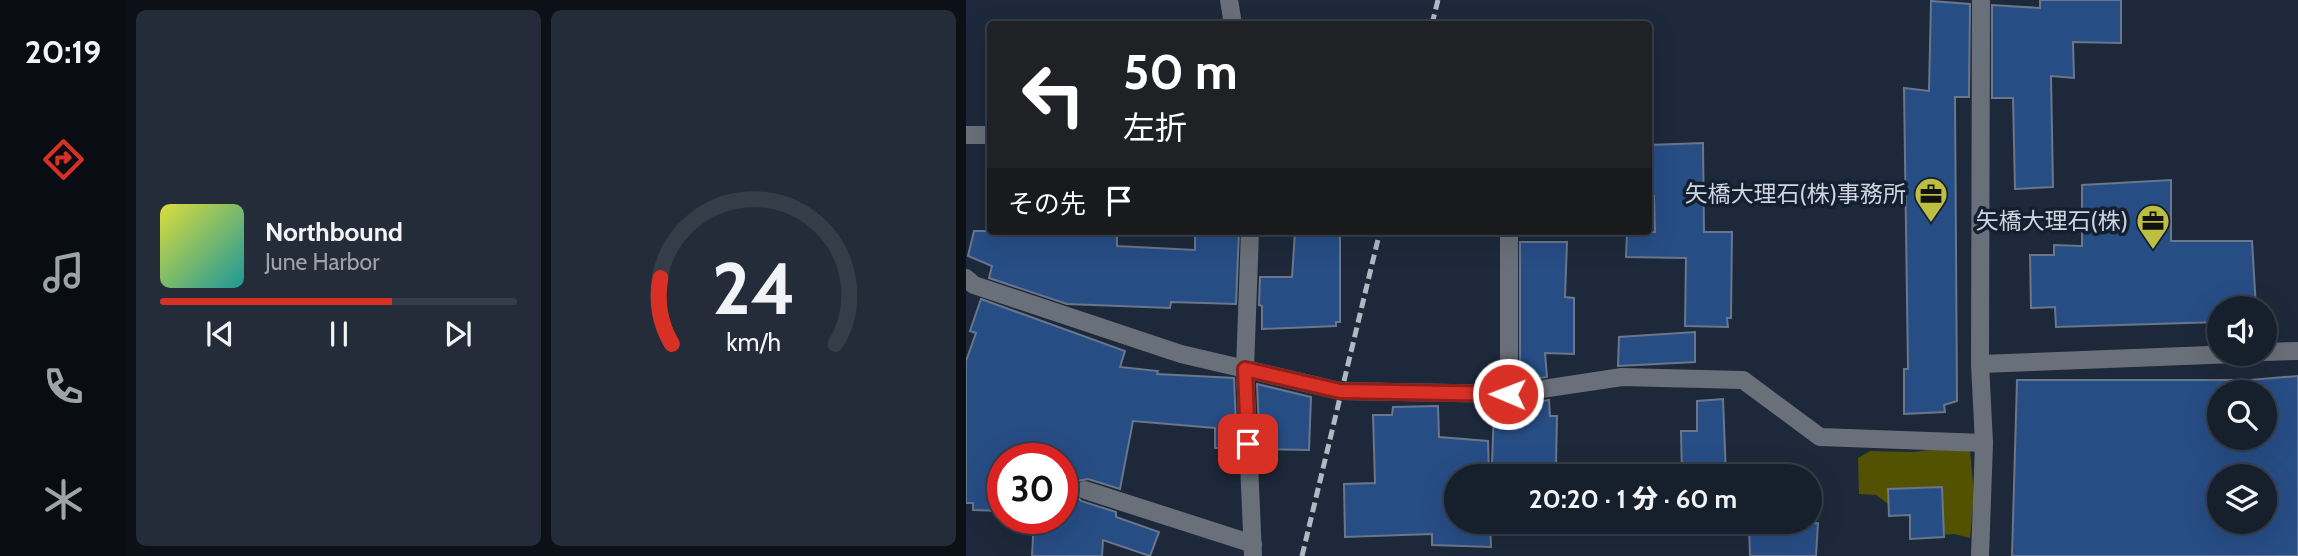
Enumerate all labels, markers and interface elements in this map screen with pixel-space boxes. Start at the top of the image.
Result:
text: 20:19 [25,32,101,71]
text: 50 m [1123,42,1238,101]
icon: left [1008,49,1099,140]
text: 左折 [1123,108,1187,147]
icon: directions [39,135,88,184]
office icon: 矢橋大理石(株)事務所 [1912,175,1950,224]
place label: 矢橋大理石(株)事務所 [1685,180,1906,208]
icon: arrive [1100,182,1138,220]
text: その先 [1008,188,1086,220]
office icon: 矢橋大理石(株) [2134,202,2172,251]
place label: 矢橋大理石(株) [1976,207,2128,235]
text: Northbound [265,216,403,248]
text: 24 [712,244,795,332]
icon: music [39,248,88,297]
text: June Harbor [265,248,379,276]
map controls [2207,296,2277,534]
button: sound [2207,296,2277,366]
icon: previous [201,315,239,353]
icon: pause [320,315,358,353]
icon: next [439,315,477,353]
text: km/h [726,327,781,357]
position arrow [1471,357,1545,431]
icon: phone [39,362,88,411]
button: search [2207,380,2277,450]
pin [1218,414,1278,474]
icon: arrive [1229,425,1267,463]
speed limit sign: 30 [987,443,1078,534]
button: layers [2207,464,2277,534]
icon: climate [39,475,88,524]
text: 20:20 · 1 分 · 60 m [1529,483,1737,515]

